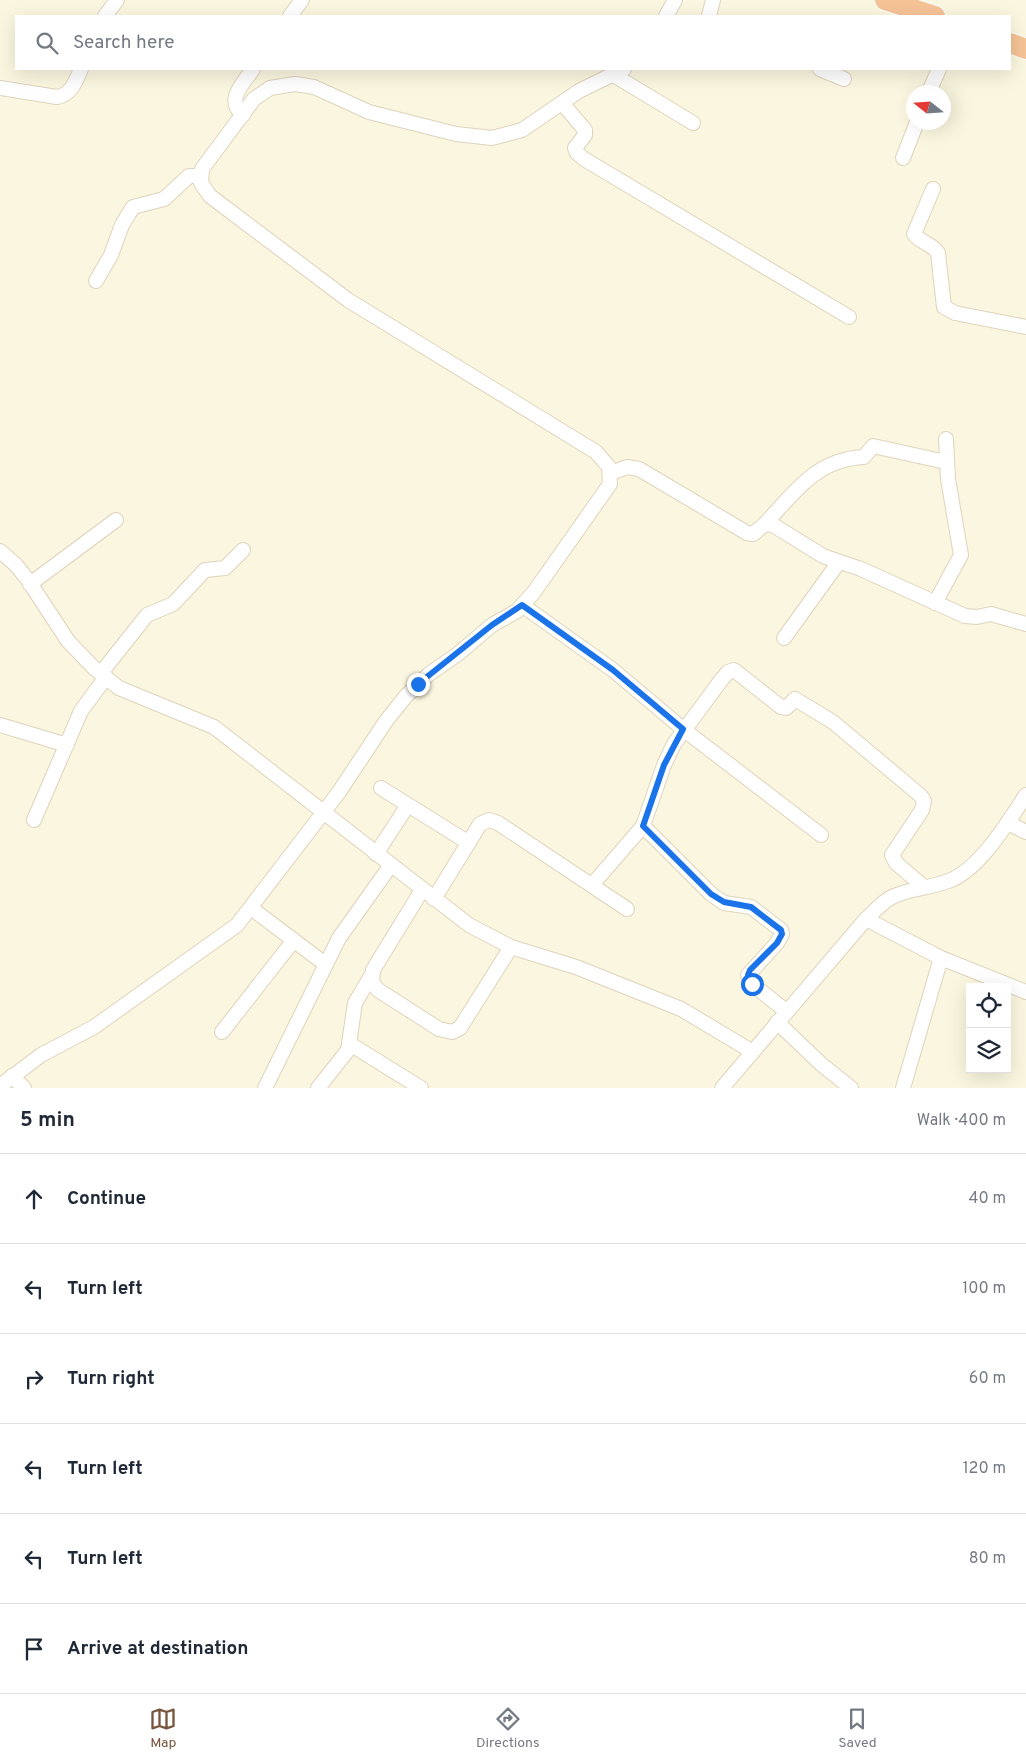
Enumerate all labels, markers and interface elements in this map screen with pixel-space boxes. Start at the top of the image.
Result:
search box [15,15,1011,70]
icon: search [33,29,61,57]
text: Search here [73,31,175,55]
north arrow [906,85,951,130]
route end [407,673,430,696]
route start [741,973,764,996]
map controls [966,983,1011,1073]
button: locate [966,983,1011,1028]
button: layers [966,1028,1011,1073]
text: 5 min [20,1107,75,1134]
text: Walk · 400 m [917,1111,1006,1131]
icon: ahead [20,1185,48,1213]
text: Continue [67,1187,146,1211]
text: 40 m [968,1189,1006,1209]
icon: left [20,1275,48,1303]
text: Turn left [67,1277,143,1301]
text: 100 m [962,1279,1006,1299]
icon: right [20,1365,48,1393]
text: Turn right [67,1367,155,1391]
text: 60 m [969,1369,1006,1389]
icon: left [20,1455,48,1483]
text: Turn left [67,1457,143,1481]
text: 120 m [963,1459,1006,1479]
icon: left [20,1545,48,1573]
text: Turn left [67,1547,143,1571]
text: 80 m [969,1549,1006,1569]
icon: arrive [20,1635,48,1663]
text: Arrive at destination [67,1637,248,1661]
tab: Map [149,1705,177,1752]
tab: Directions [476,1705,540,1752]
tab: Saved [838,1705,877,1752]

